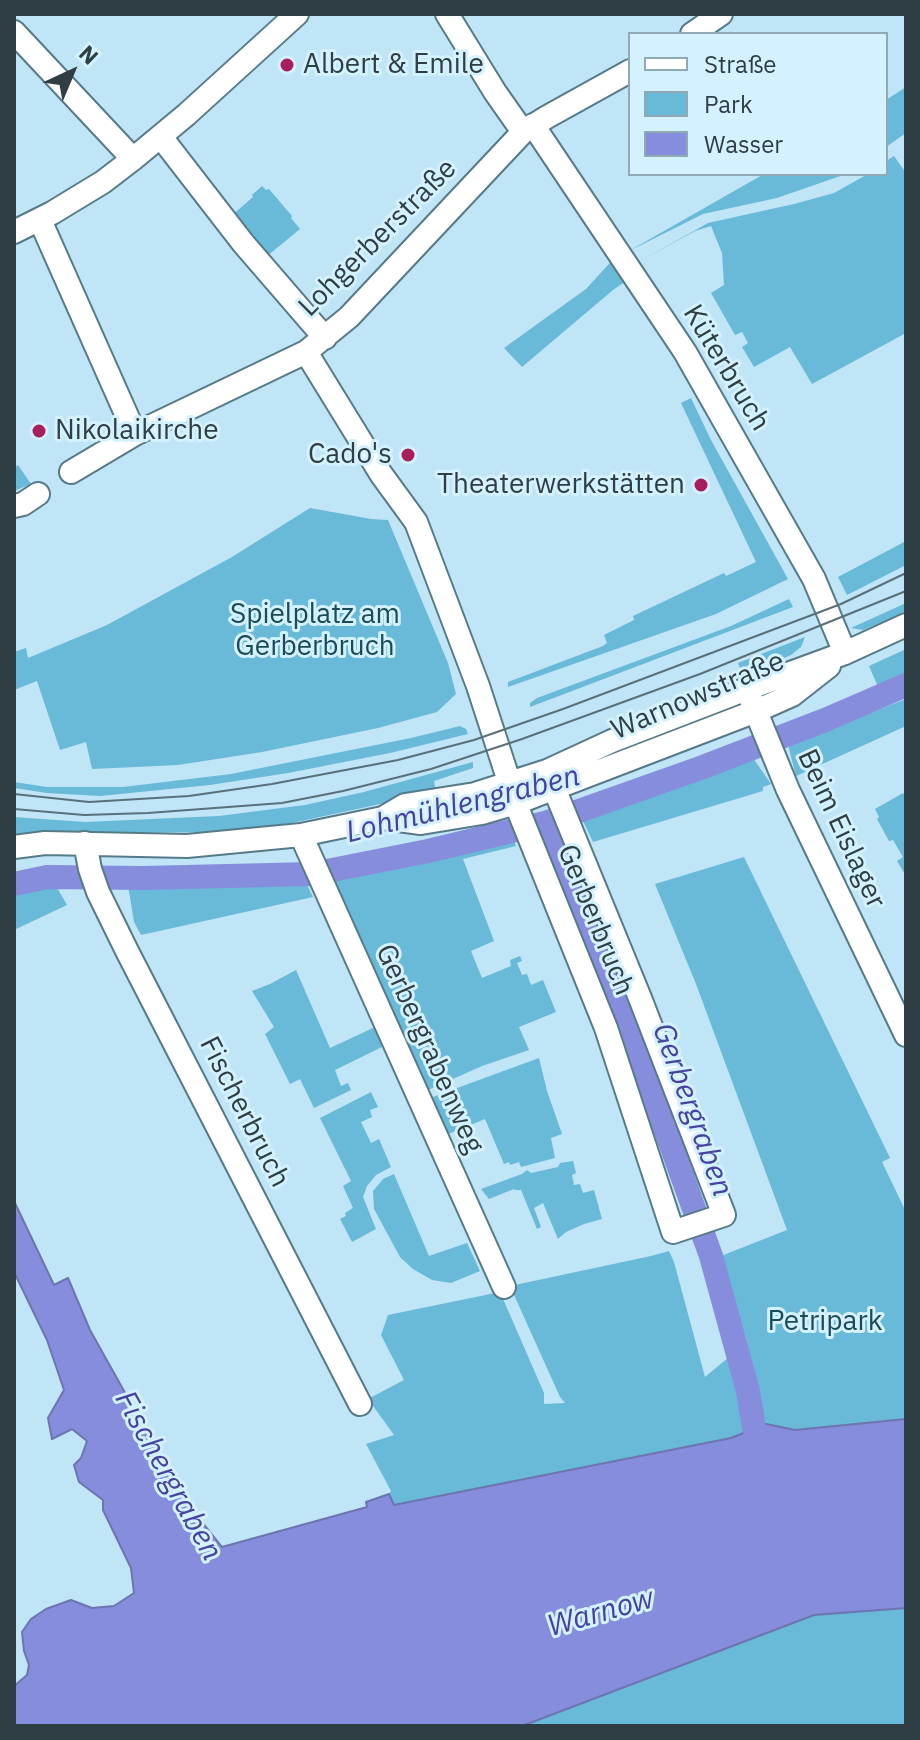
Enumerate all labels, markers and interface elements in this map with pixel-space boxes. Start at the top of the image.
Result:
north arrow [32,32,112,112]
legend [628,32,888,176]
text: N [73,38,105,70]
place label: Albert & Emile [303,48,484,82]
text: Straße [704,48,776,80]
marker: Albert & Emile [278,56,296,74]
text: Park [704,88,753,120]
text: Wasser [704,128,783,160]
street label: Lohgerberstraße [292,152,464,324]
street label: Küterbruch [675,299,777,437]
place label: Nikolaikirche [55,414,219,448]
marker: Nikolaikirche [30,422,48,440]
place label: Cado's [308,438,392,472]
marker: Cado's [399,446,417,464]
place label: Theaterwerkstätten [437,468,685,502]
marker: Theaterwerkstätten [692,476,710,494]
park label: Spielplatz am Gerberbruch [230,598,400,664]
street label: Warnowstraße [607,644,789,748]
street label: Beim Eislager [790,744,892,914]
water label: Lohmühlengraben [342,759,584,851]
street label: Gerberbruch [550,840,640,1000]
street label: Gerbergrabenweg [368,939,490,1159]
water label: Gerbergraben [644,1019,740,1201]
street label: Fischerbruch [192,1031,296,1193]
park label: Petripark [767,1305,883,1339]
water label: Fischergraben [107,1385,229,1567]
water label: Warnow [544,1581,658,1645]

